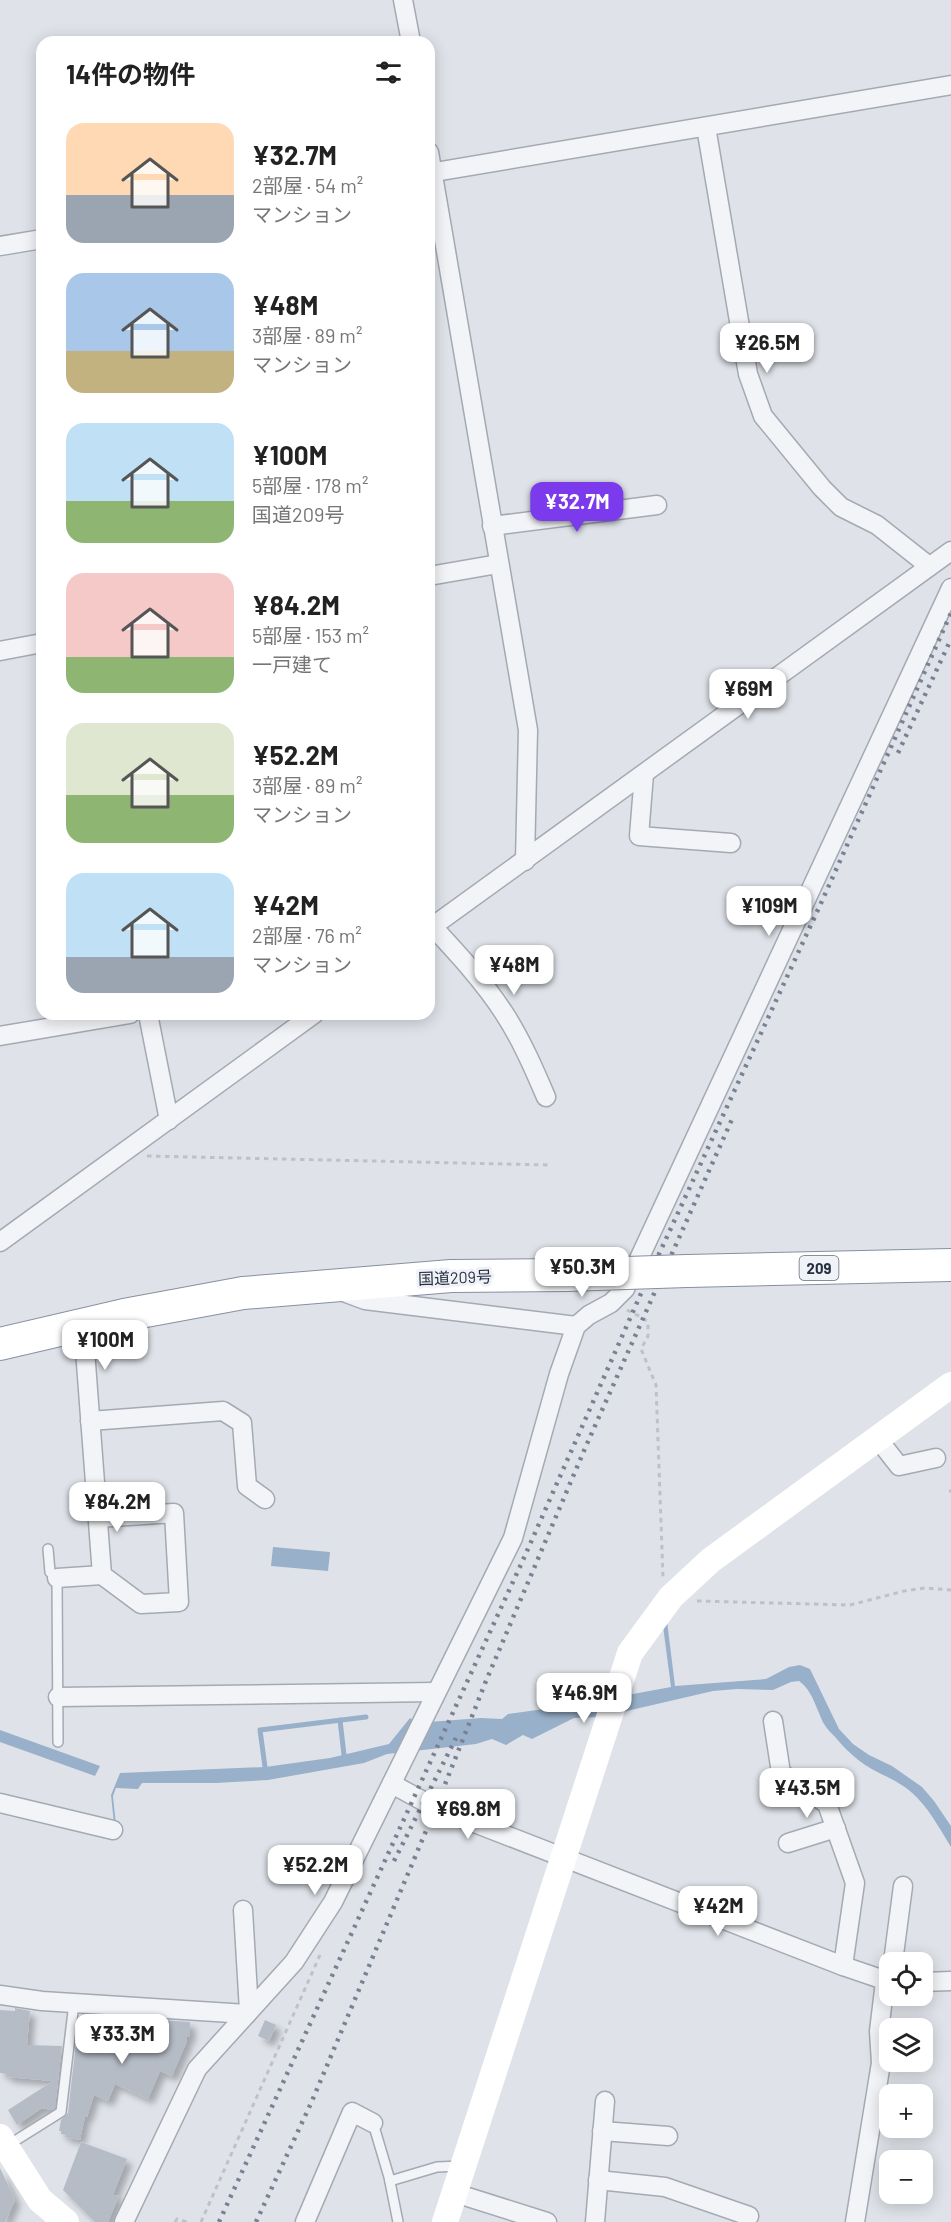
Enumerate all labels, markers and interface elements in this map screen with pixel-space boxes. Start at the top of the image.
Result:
icon: filters [372,56,405,89]
text: 14件の物件 [66,58,195,89]
text: ¥32.7M [252,139,337,170]
icon: home [114,147,186,219]
text: 2部屋 · 54 m² [252,173,363,197]
text: マンション [252,202,352,226]
text: ¥48M [252,289,318,320]
icon: home [114,297,186,369]
text: 3部屋 · 89 m² [252,323,362,347]
pin: ¥26.5M [718,323,816,374]
text: ¥26.5M [734,330,800,354]
text: マンション [252,352,352,376]
text: ¥100M [252,439,327,470]
icon: home [114,447,186,519]
text: 5部屋 · 178 m² [252,473,368,497]
pin: ¥32.7M [528,482,626,533]
text: ¥32.7M [544,489,610,513]
text: 国道209号 [252,502,344,526]
text: ¥84.2M [252,589,340,620]
icon: home [114,597,186,669]
text: 5部屋 · 153 m² [252,623,369,647]
text: 一戸建て [252,652,332,676]
pin: ¥69M [712,669,784,720]
text: ¥69M [723,676,773,700]
text: ¥52.2M [252,739,339,770]
icon: home [114,747,186,819]
text: 3部屋 · 89 m² [252,773,362,797]
text: マンション [252,802,352,826]
pin: ¥109M [727,886,811,937]
text: ¥42M [252,889,319,920]
text: ¥109M [740,893,798,917]
icon: home [114,897,186,969]
text: 2部屋 · 76 m² [252,923,362,947]
pin: ¥48M [478,945,550,996]
text: マンション [252,952,352,976]
text: ¥48M [489,952,539,976]
pin: ¥50.3M [533,1247,631,1298]
text: ¥50.3M [549,1254,615,1278]
road number: 209 [800,1256,838,1280]
street label: 国道209号 [418,1266,492,1288]
pin: ¥100M [63,1320,147,1371]
text: ¥100M [76,1327,134,1351]
pin: ¥84.2M [68,1482,166,1533]
text: ¥84.2M [83,1489,151,1513]
pin: ¥46.9M [535,1673,633,1724]
text: ¥46.9M [551,1680,617,1704]
pin: ¥43.5M [758,1768,856,1819]
text: ¥43.5M [773,1775,841,1799]
pin: ¥69.8M [419,1789,517,1840]
text: ¥69.8M [435,1796,501,1820]
pin: ¥52.2M [266,1845,364,1896]
text: ¥52.2M [282,1852,348,1876]
pin: ¥42M [682,1886,754,1937]
text: ¥42M [692,1893,744,1917]
map controls [879,1952,933,2204]
button: locate [879,1952,933,2006]
pin: ¥33.3M [73,2014,171,2065]
button: layers [879,2018,933,2072]
text: ¥33.3M [89,2021,155,2045]
button: + [879,2084,933,2138]
button: − [879,2150,933,2204]

